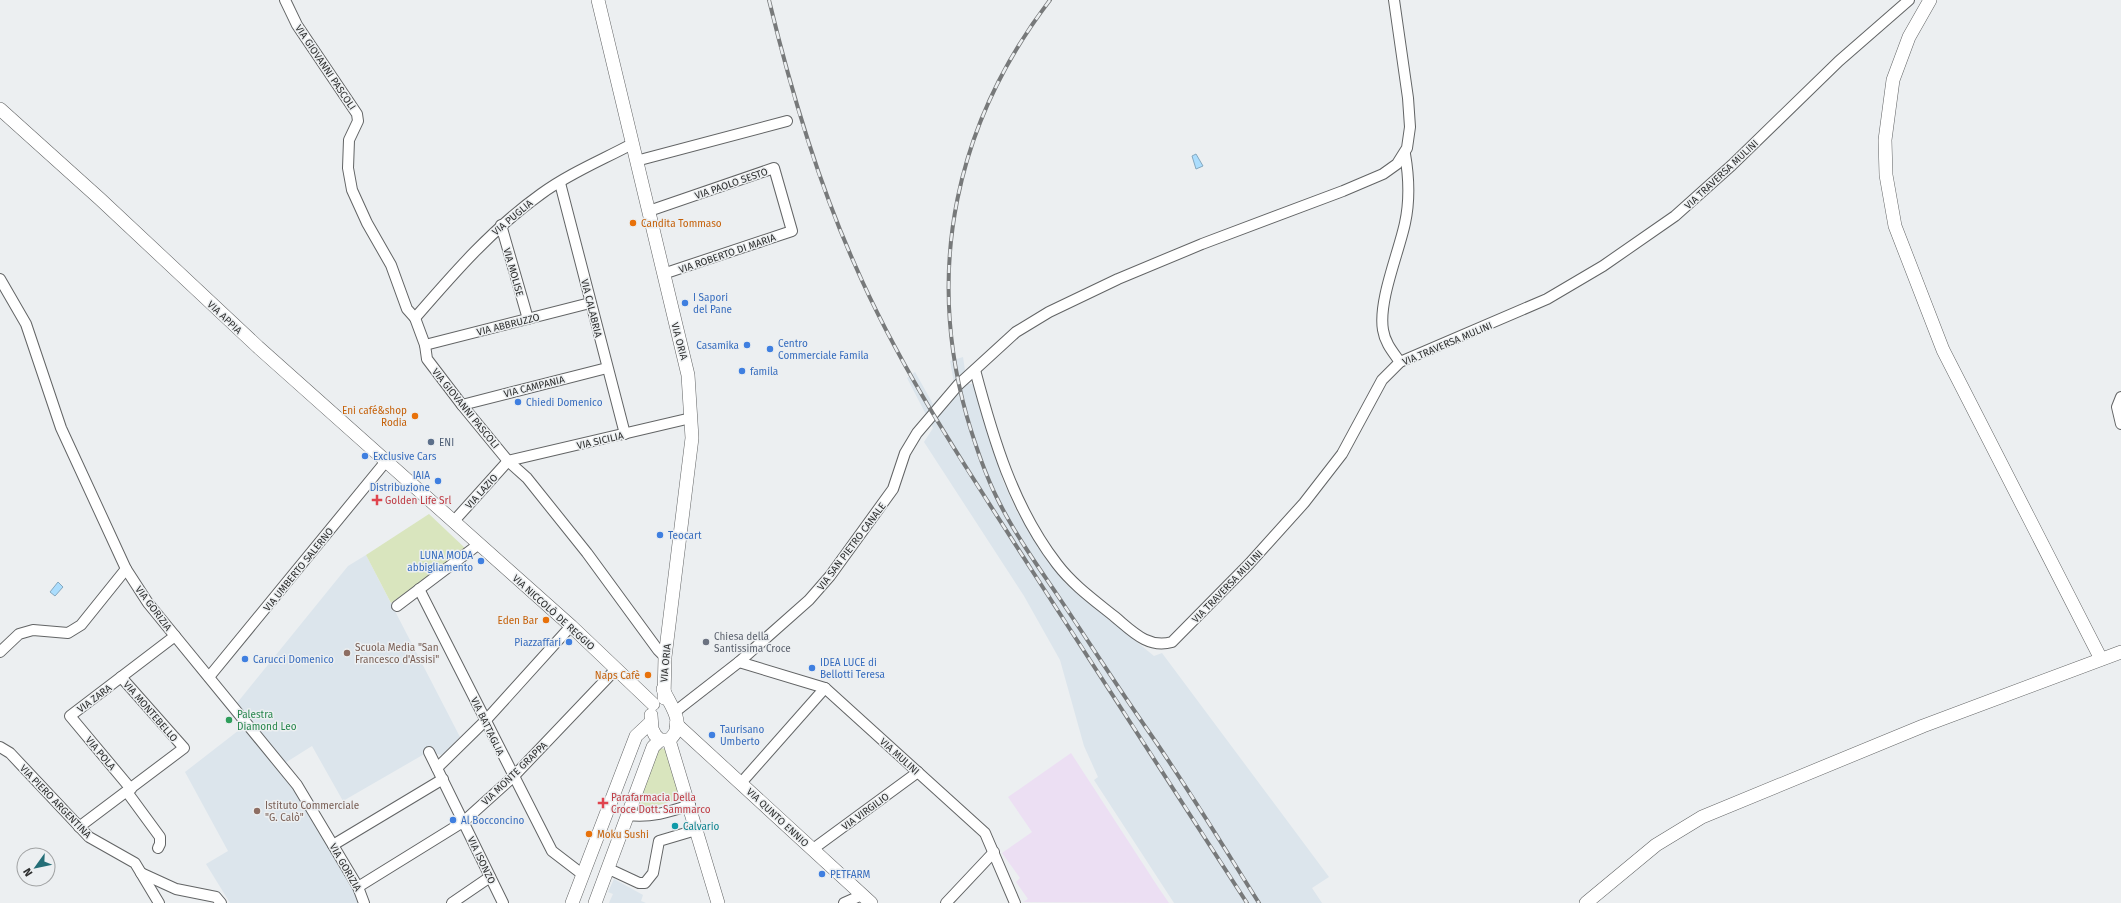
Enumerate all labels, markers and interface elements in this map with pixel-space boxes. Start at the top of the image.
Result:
street label: VIA GIOVANNI PASCOLI [292,23,358,112]
street label: VIA TRAVERSA MULINI [1682,137,1761,212]
street label: VIA PAOLO SESTO [693,166,769,202]
street label: VIA PUGLIA [490,197,536,238]
marker: Candita Tommaso [628,218,638,228]
place label: Candita Tommaso [641,218,722,230]
street label: VIA ROBERTO DI MARIA [677,232,778,276]
street label: VIA MOLISE [500,246,526,298]
street label: VIA CALABRIA [578,278,604,339]
place label: I Sapori del Pane [693,292,732,316]
marker: I Sapori del Pane [680,298,690,308]
street label: VIA APPIA [205,299,244,337]
street label: VIA ABBRUZZO [476,311,541,339]
street label: VIA TRAVERSA MULINI [1401,320,1494,368]
street label: VIA ORIA [668,321,690,362]
place label: Centro Commerciale Famila [778,338,869,362]
place label: Casamika [696,340,739,352]
marker: Casamika [742,340,752,350]
marker: Centro Commerciale Famila [765,344,775,354]
street label: VIA GIOVANNI PASCOLI [429,366,501,451]
marker: famila [737,366,747,376]
place label: famila [750,366,778,378]
street label: VIA CAMPANIA [502,374,566,400]
marker: Chiedi Domenico [513,397,523,407]
place label: Chiedi Domenico [526,397,603,409]
place label: Eni café&shop Rodia [342,405,407,429]
marker: Eni café&shop Rodia [410,411,420,421]
street label: VIA SICILIA [576,430,625,452]
marker: ENI [426,437,436,447]
place label: ENI [439,437,454,449]
marker: Exclusive Cars [360,451,370,461]
place label: Exclusive Cars [373,451,437,463]
place label: IAIA Distribuzione [370,470,430,494]
street label: VIA LAZIO [463,472,501,512]
marker: IAIA Distribuzione [433,476,443,486]
marker: Golden Life Srl [372,495,382,505]
place label: Golden Life Srl [385,495,451,507]
street label: VIA SAN PIETRO CANALE [815,500,889,593]
street label: VIA UMBERTO SALERNO [261,525,336,614]
marker: Teocart [655,530,665,540]
place label: Teocart [668,530,702,542]
street label: VIA TRAVERSA MULINI [1190,548,1266,626]
place label: LUNA MODA abbigliamento [407,550,473,574]
marker: LUNA MODA abbigliamento [476,556,486,566]
street label: VIA NICCOLÒ DE REGGIO [510,571,598,653]
street label: VIA GORIZIA [132,584,174,634]
place label: Eden Bar [498,615,538,627]
marker: Eden Bar [541,615,551,625]
place label: Chiesa della Santissima Croce [714,631,791,655]
place label: Piazzaffari [514,637,561,649]
marker: Piazzaffari [564,637,574,647]
marker: Chiesa della Santissima Croce [701,637,711,647]
place label: Scuola Media "San Francesco d'Assisi" [355,642,439,666]
street label: VIA ORIA [658,643,674,683]
marker: Scuola Media "San Francesco d'Assisi" [342,648,352,658]
marker: Carucci Domenico [240,654,250,664]
place label: Carucci Domenico [253,654,334,666]
place label: IDEA LUCE di Bellotti Teresa [820,657,885,681]
marker: IDEA LUCE di Bellotti Teresa [807,663,817,673]
place label: Naps Cafè [595,670,640,682]
marker: Naps Cafè [643,670,653,680]
street label: VIA MONTEBELLO [121,679,180,745]
street label: VIA ZARA [75,682,114,716]
street label: VIA BATTAGLIA [468,695,507,758]
place label: Palestra Diamond Leo [237,709,297,733]
marker: Palestra Diamond Leo [224,715,234,725]
place label: Taurisano Umberto [720,724,764,748]
marker: Taurisano Umberto [707,730,717,740]
street label: VIA POLA [83,734,118,773]
street label: VIA MULINI [877,736,922,778]
street label: VIA MONTE GRAPPA [479,739,550,808]
street label: VIA PIERO ARGENTINA [17,762,94,841]
street label: VIA QUNTO ENNIO [744,786,811,850]
street label: VIA VIRGILIO [840,791,892,833]
place label: Parafarmacia Della Croce Dott. Sammarco [611,792,711,816]
marker: Parafarmacia Della Croce Dott. Sammarco [598,798,608,808]
place label: Istituto Commerciale "G. Calò" [265,800,359,824]
marker: Istituto Commerciale "G. Calò" [252,806,262,816]
marker: Al Bocconcino [448,815,458,825]
place label: Al Bocconcino [461,815,525,827]
marker: Calvario [670,821,680,831]
place label: Calvario [683,821,720,833]
marker: Moku Sushi [584,829,594,839]
place label: Moku Sushi [597,829,649,841]
street label: VIA ISONZO [465,835,498,886]
street label: VIA GORIZIA [327,842,364,894]
north arrow [16,847,56,887]
text: N [21,866,35,879]
marker: PETFARM [817,869,827,879]
place label: PETFARM [830,869,871,881]

